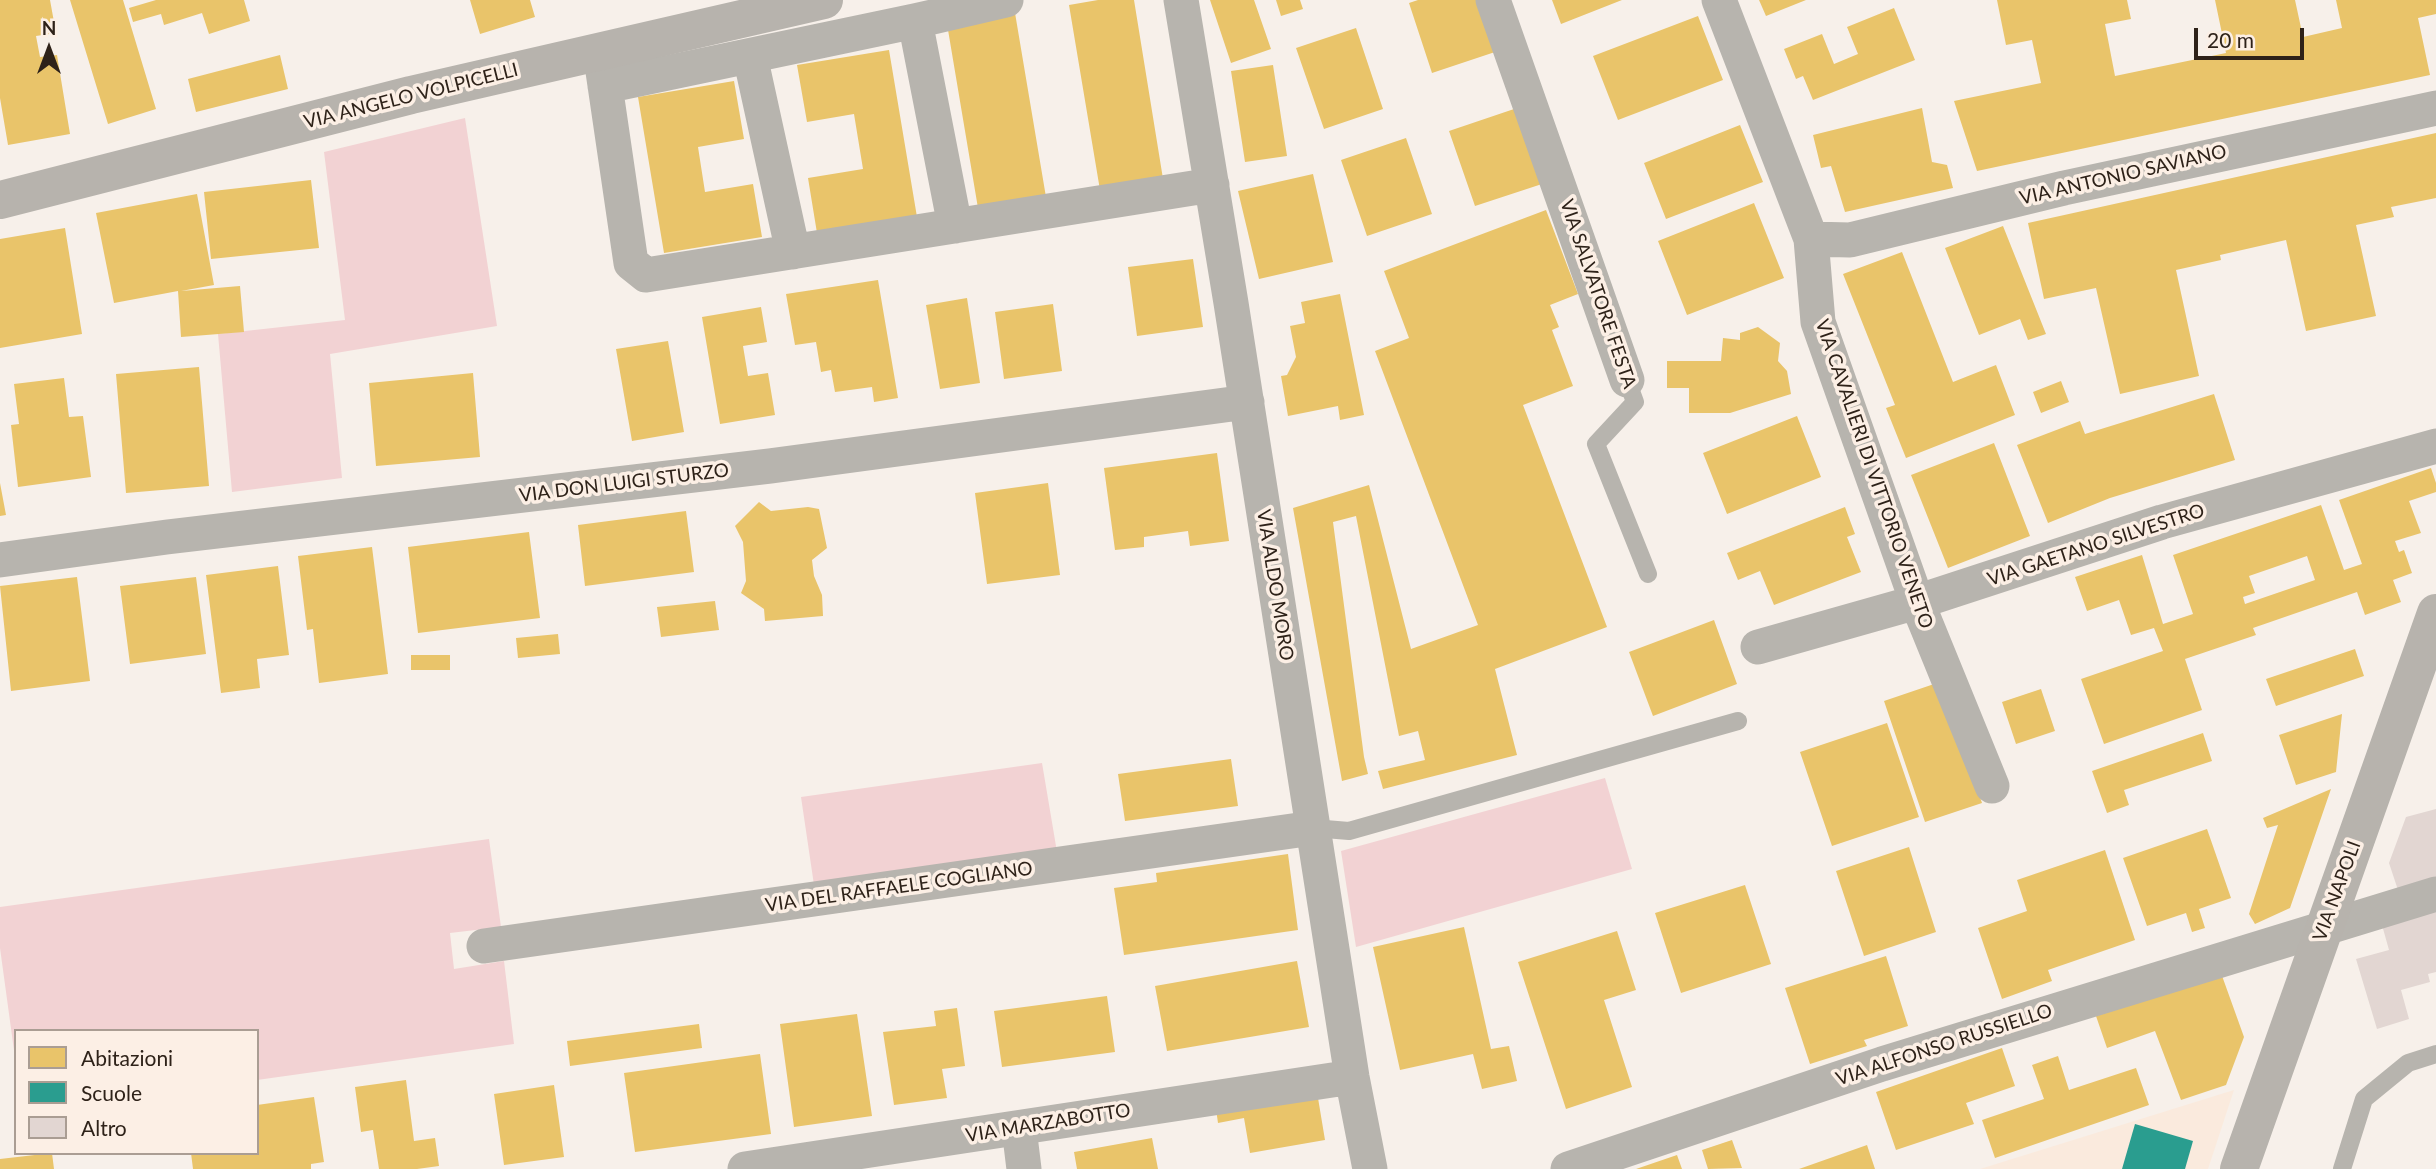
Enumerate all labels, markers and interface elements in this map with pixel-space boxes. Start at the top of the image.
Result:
north arrow [14,14,84,84]
scale bar [2198,14,2308,58]
text: N [42,16,56,39]
text: 20 m [2207,27,2254,52]
street label: VIA ANGELO VOLPICELLI [302,58,520,134]
street label: VIA ANTONIO SAVIANO [2017,140,2229,210]
street label: VIA SALVATORE FESTA [1555,196,1641,392]
street label: VIA CAVALIERI DI VITTORIO VENETO [1810,316,1938,632]
street label: VIA DON LUIGI STURZO [518,459,730,507]
street label: VIA GAETANO SILVESTRO [1985,499,2207,591]
street label: VIA ALDO MORO [1252,508,1298,662]
street label: VIA NAPOLI [2308,838,2366,944]
street label: VIA DEL RAFFAELE COGLIANO [764,857,1034,917]
street label: VIA ALFONSO RUSSIELLO [1833,999,2055,1091]
legend [14,1029,259,1155]
text: Abitazioni [81,1045,173,1070]
text: Scuole [81,1080,142,1105]
street label: VIA MARZABOTTO [964,1099,1132,1147]
text: Altro [81,1115,127,1140]

